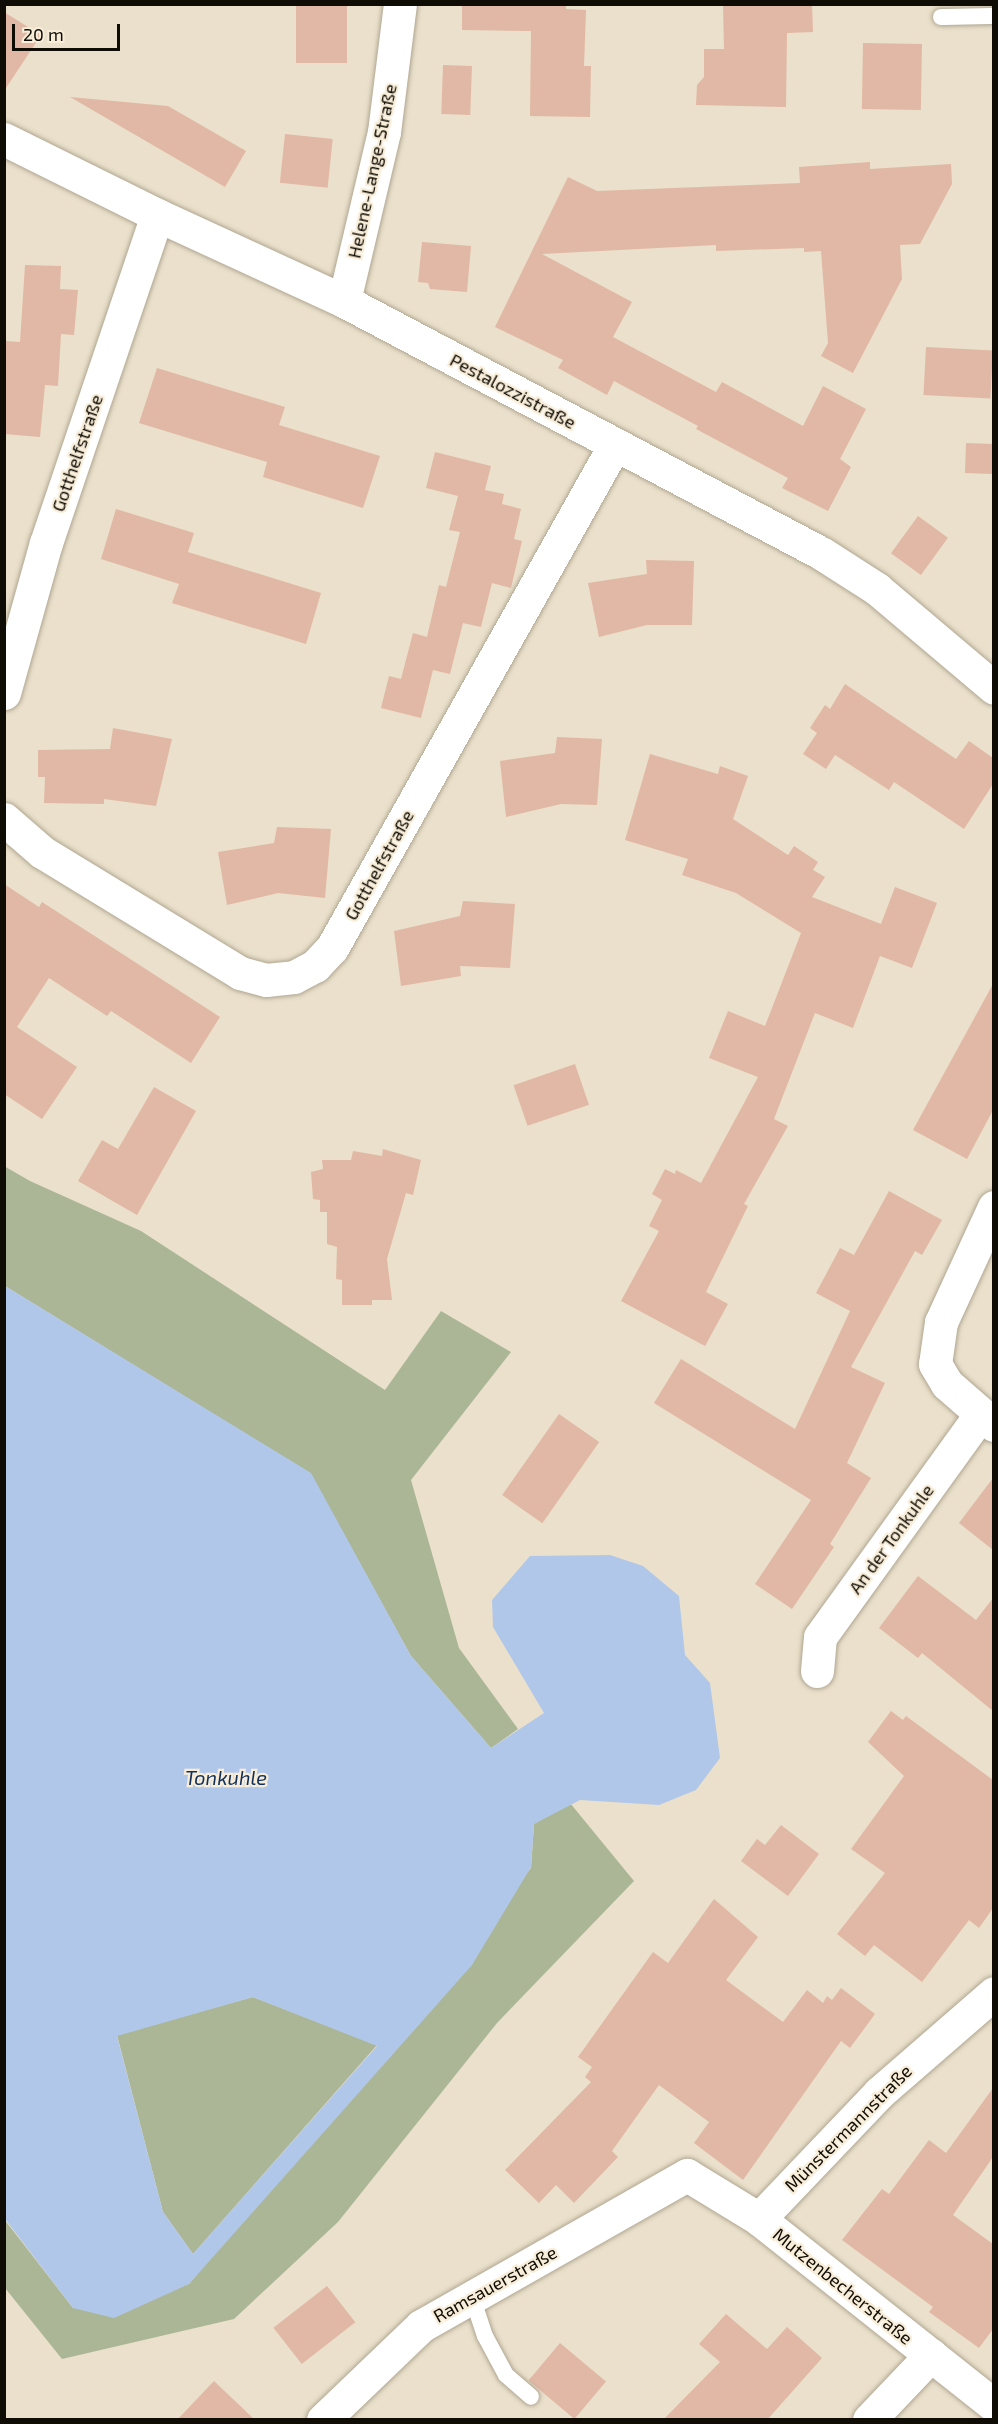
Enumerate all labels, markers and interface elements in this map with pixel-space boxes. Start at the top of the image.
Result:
scale bar [15,12,123,50]
text: 20 m [23,23,64,45]
street label: Helene-Lange-Straße [343,82,401,260]
street label: Pestalozzistraße [446,349,580,433]
street label: Gotthelfstraße [47,392,107,514]
street label: Gotthelfstraße [340,806,418,924]
street label: An der Tonkuhle [844,1480,938,1598]
water label: Tonkuhle [185,1765,267,1789]
street label: Münstermannstraße [780,2060,916,2196]
street label: Mutzenbecherstraße [769,2223,917,2349]
street label: Ramsauerstraße [429,2241,561,2327]

